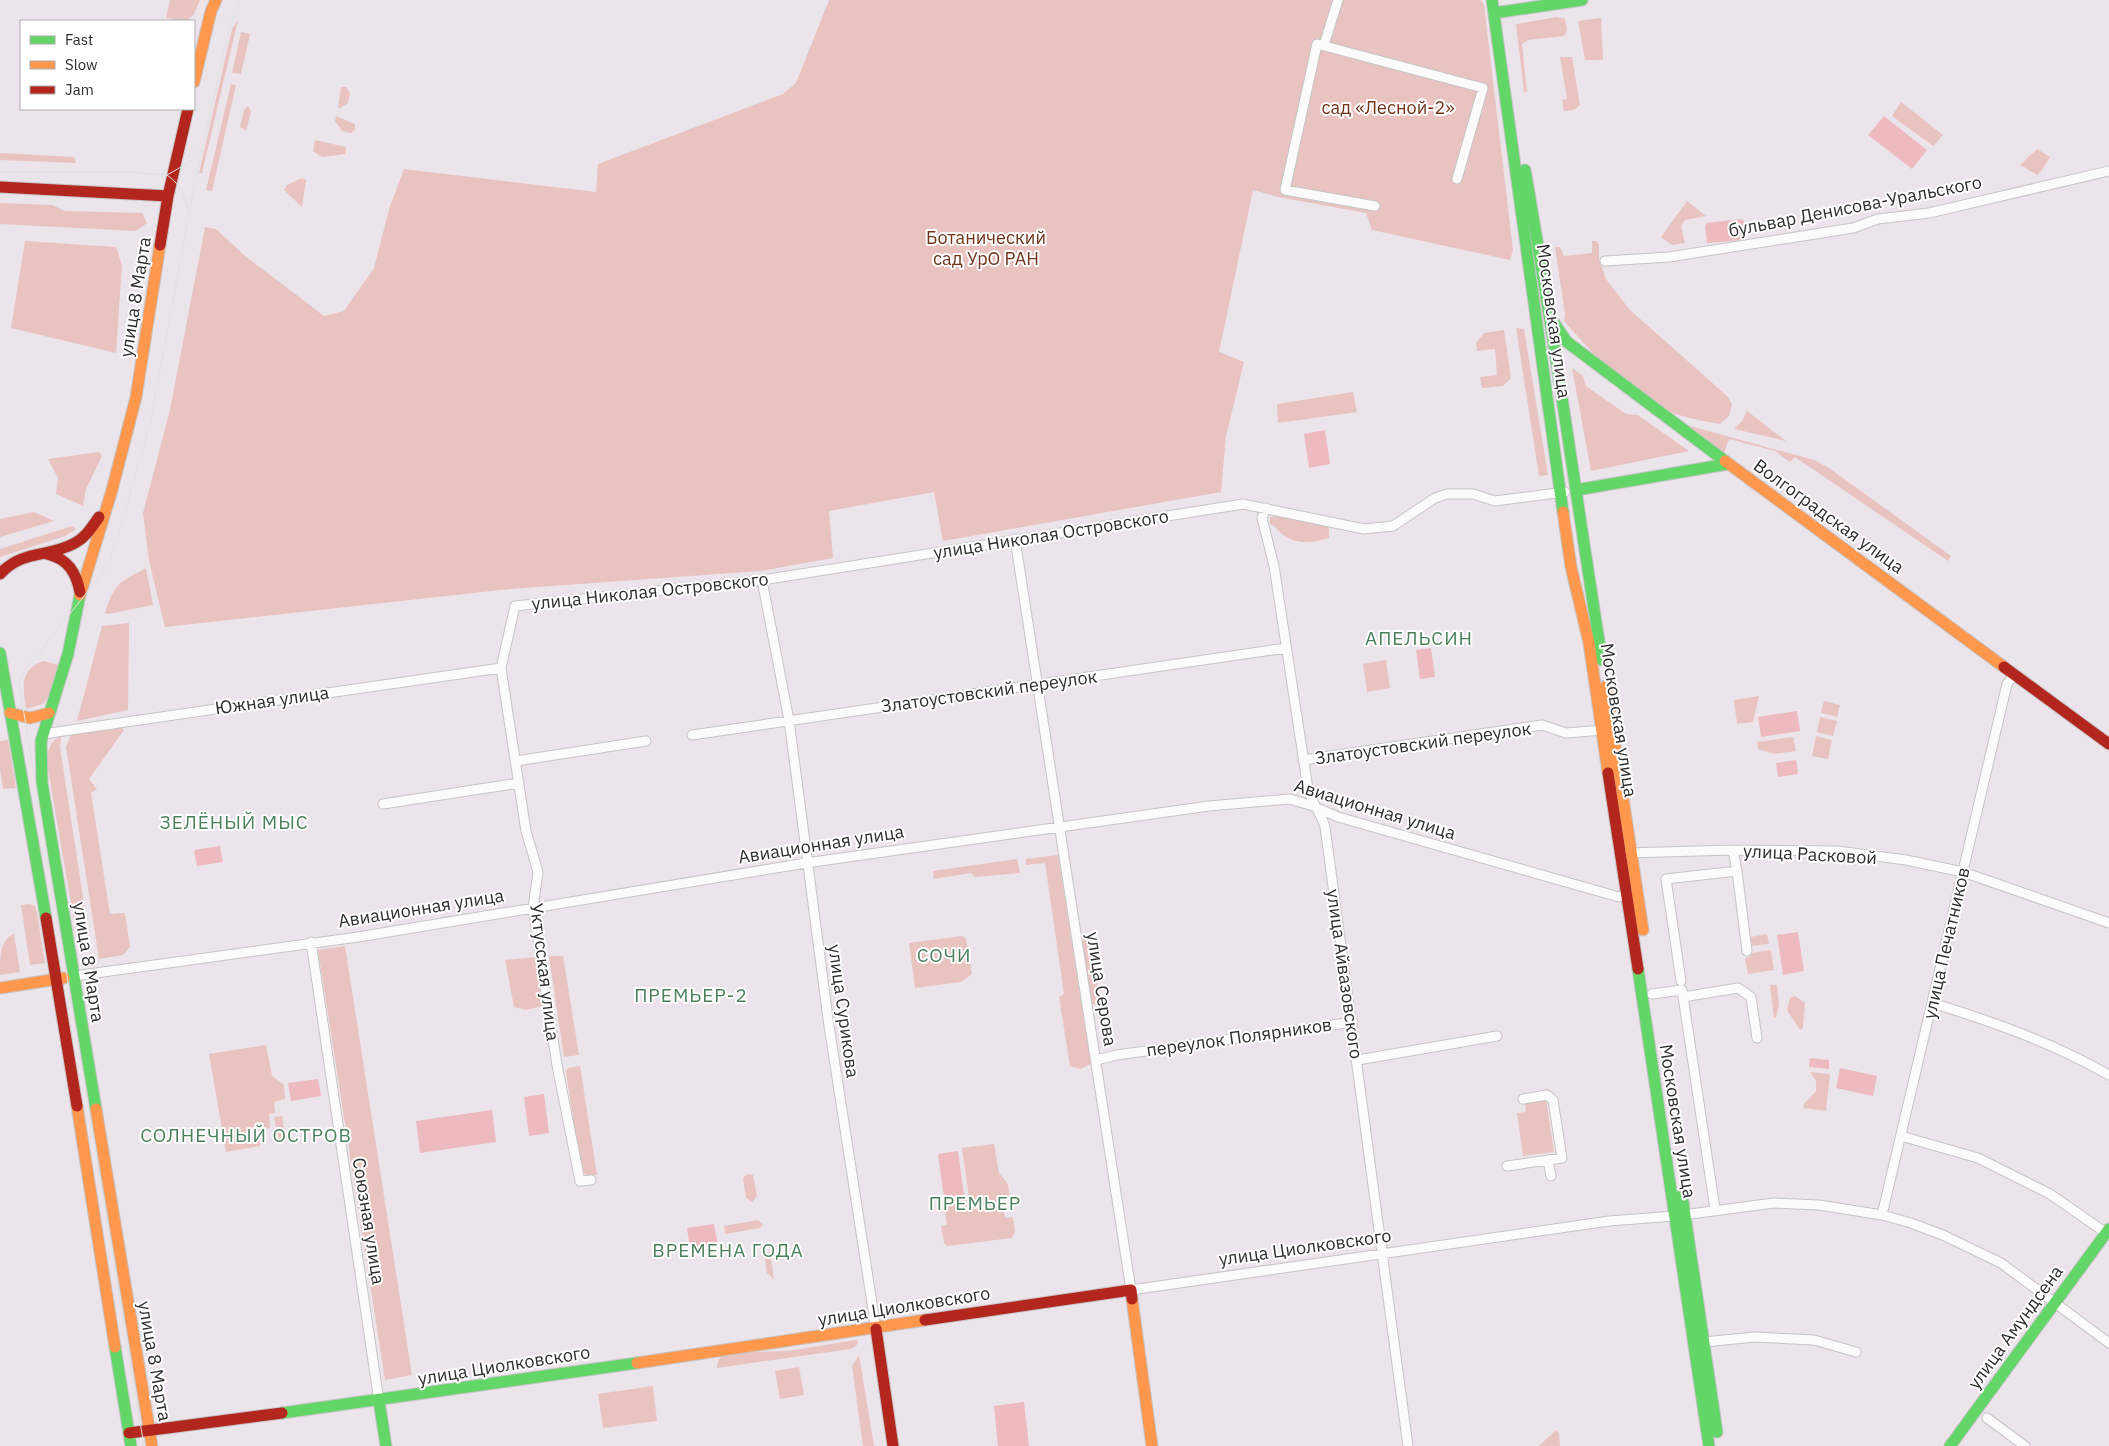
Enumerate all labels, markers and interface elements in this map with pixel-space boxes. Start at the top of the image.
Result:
legend [20,20,195,110]
text: Fast [65,30,93,49]
text: Slow [65,55,98,74]
text: Jam [65,80,94,99]
park label: сад «Лесной-2» [1322,96,1454,119]
street label: бульвар Денисова-Уральского [1726,170,1984,242]
park label: Ботанический сад УрО РАН [926,226,1046,270]
street label: улица 8 Марта [114,235,156,359]
street label: Московская улица [1532,242,1576,400]
street label: Волгоградская улица [1749,454,1909,579]
street label: улица Николая Островского [932,504,1170,564]
street label: улица Николая Островского [530,567,770,615]
district label: АПЕЛЬСИН [1365,626,1473,650]
street label: Московская улица [1595,641,1643,799]
street label: Златоустовский переулок [879,664,1099,718]
street label: Южная улица [214,681,331,719]
street label: Златоустовский переулок [1313,716,1533,770]
street label: Авиационная улица [1291,773,1459,845]
district label: ЗЕЛЁНЫЙ МЫС [159,810,309,834]
street label: Авиационная улица [736,819,906,868]
street label: улица Расковой [1743,839,1877,869]
street label: улица Печатников [1917,865,1975,1021]
street label: Авиационная улица [336,883,506,932]
street label: улица Айвазовского [1322,888,1368,1060]
street label: улица 8 Марта [68,900,110,1024]
street label: Уктусская улица [525,902,565,1042]
street label: улица Серова [1082,930,1122,1048]
street label: улица Сурикова [823,943,865,1080]
district label: СОЧИ [917,943,971,967]
district label: ПРЕМЬЕР-2 [634,983,748,1007]
street label: переулок Полярников [1145,1013,1333,1061]
street label: Московская улица [1654,1042,1702,1200]
district label: СОЛНЕЧНЫЙ ОСТРОВ [140,1123,352,1147]
street label: Союзная улица [348,1156,390,1286]
district label: ПРЕМЬЕР [929,1191,1021,1215]
street label: улица Циолковского [1217,1223,1393,1271]
district label: ВРЕМЕНА ГОДА [652,1238,804,1262]
street label: улица Амундсена [1962,1260,2068,1393]
street label: улица Циолковского [816,1281,992,1331]
street label: улица 8 Марта [133,1299,177,1423]
street label: улица Циолковского [416,1340,592,1390]

